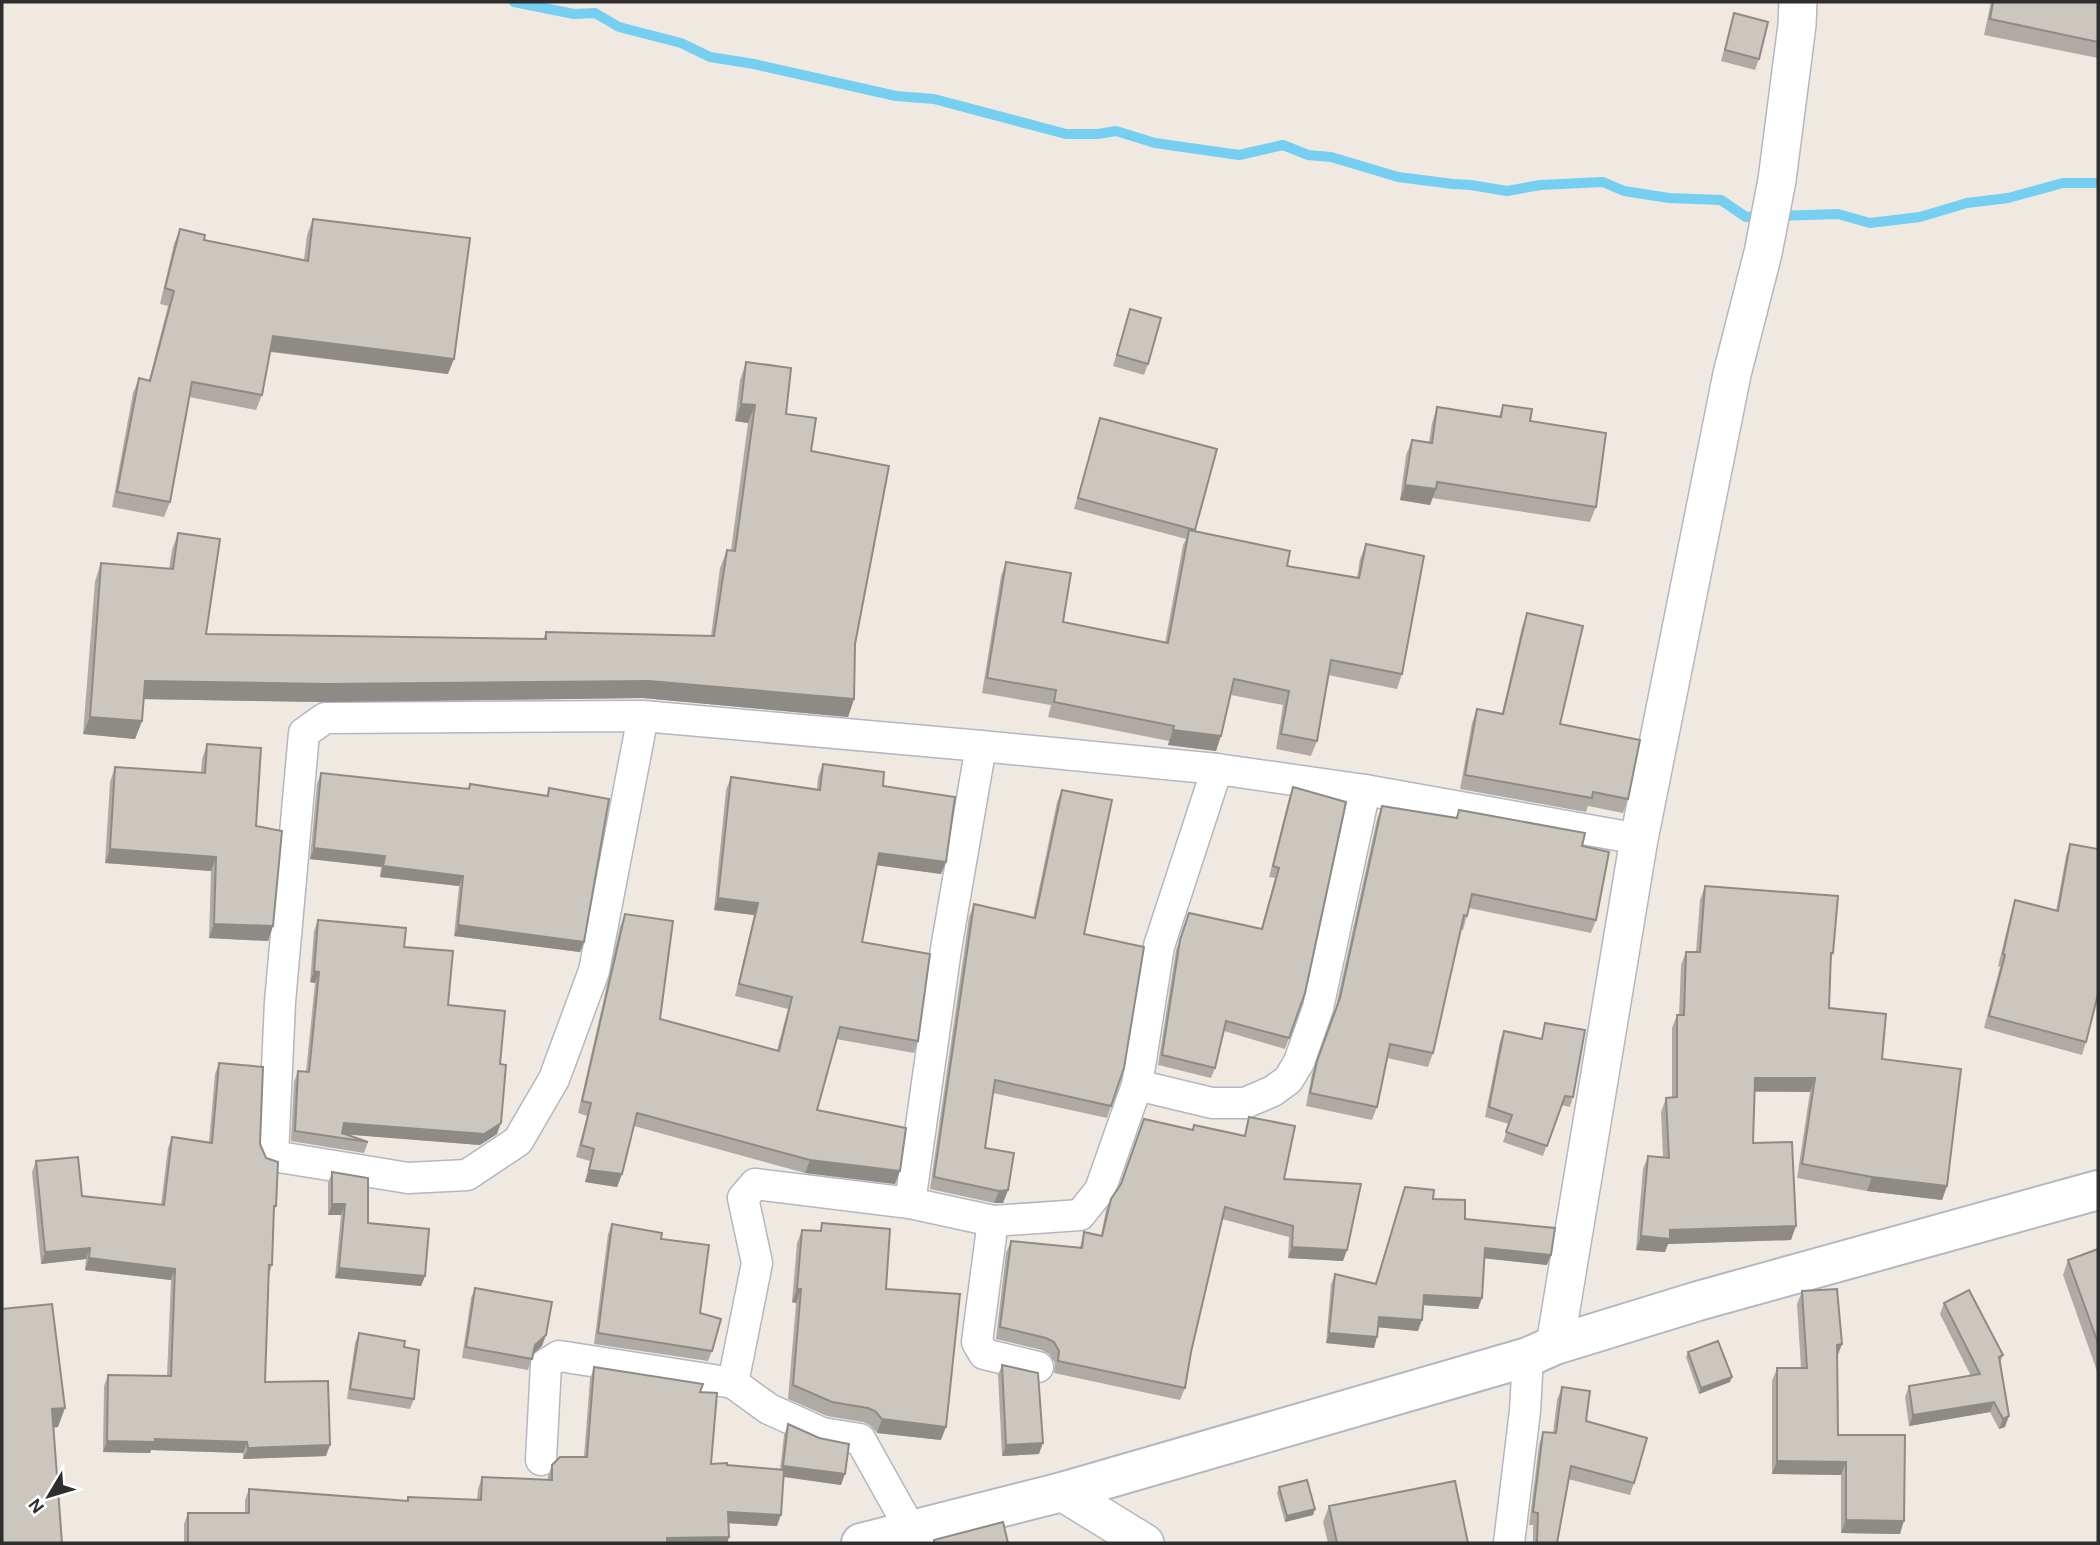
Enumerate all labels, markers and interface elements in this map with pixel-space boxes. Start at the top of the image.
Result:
north arrow [14,1461,84,1531]
text: N [24,1494,49,1518]

